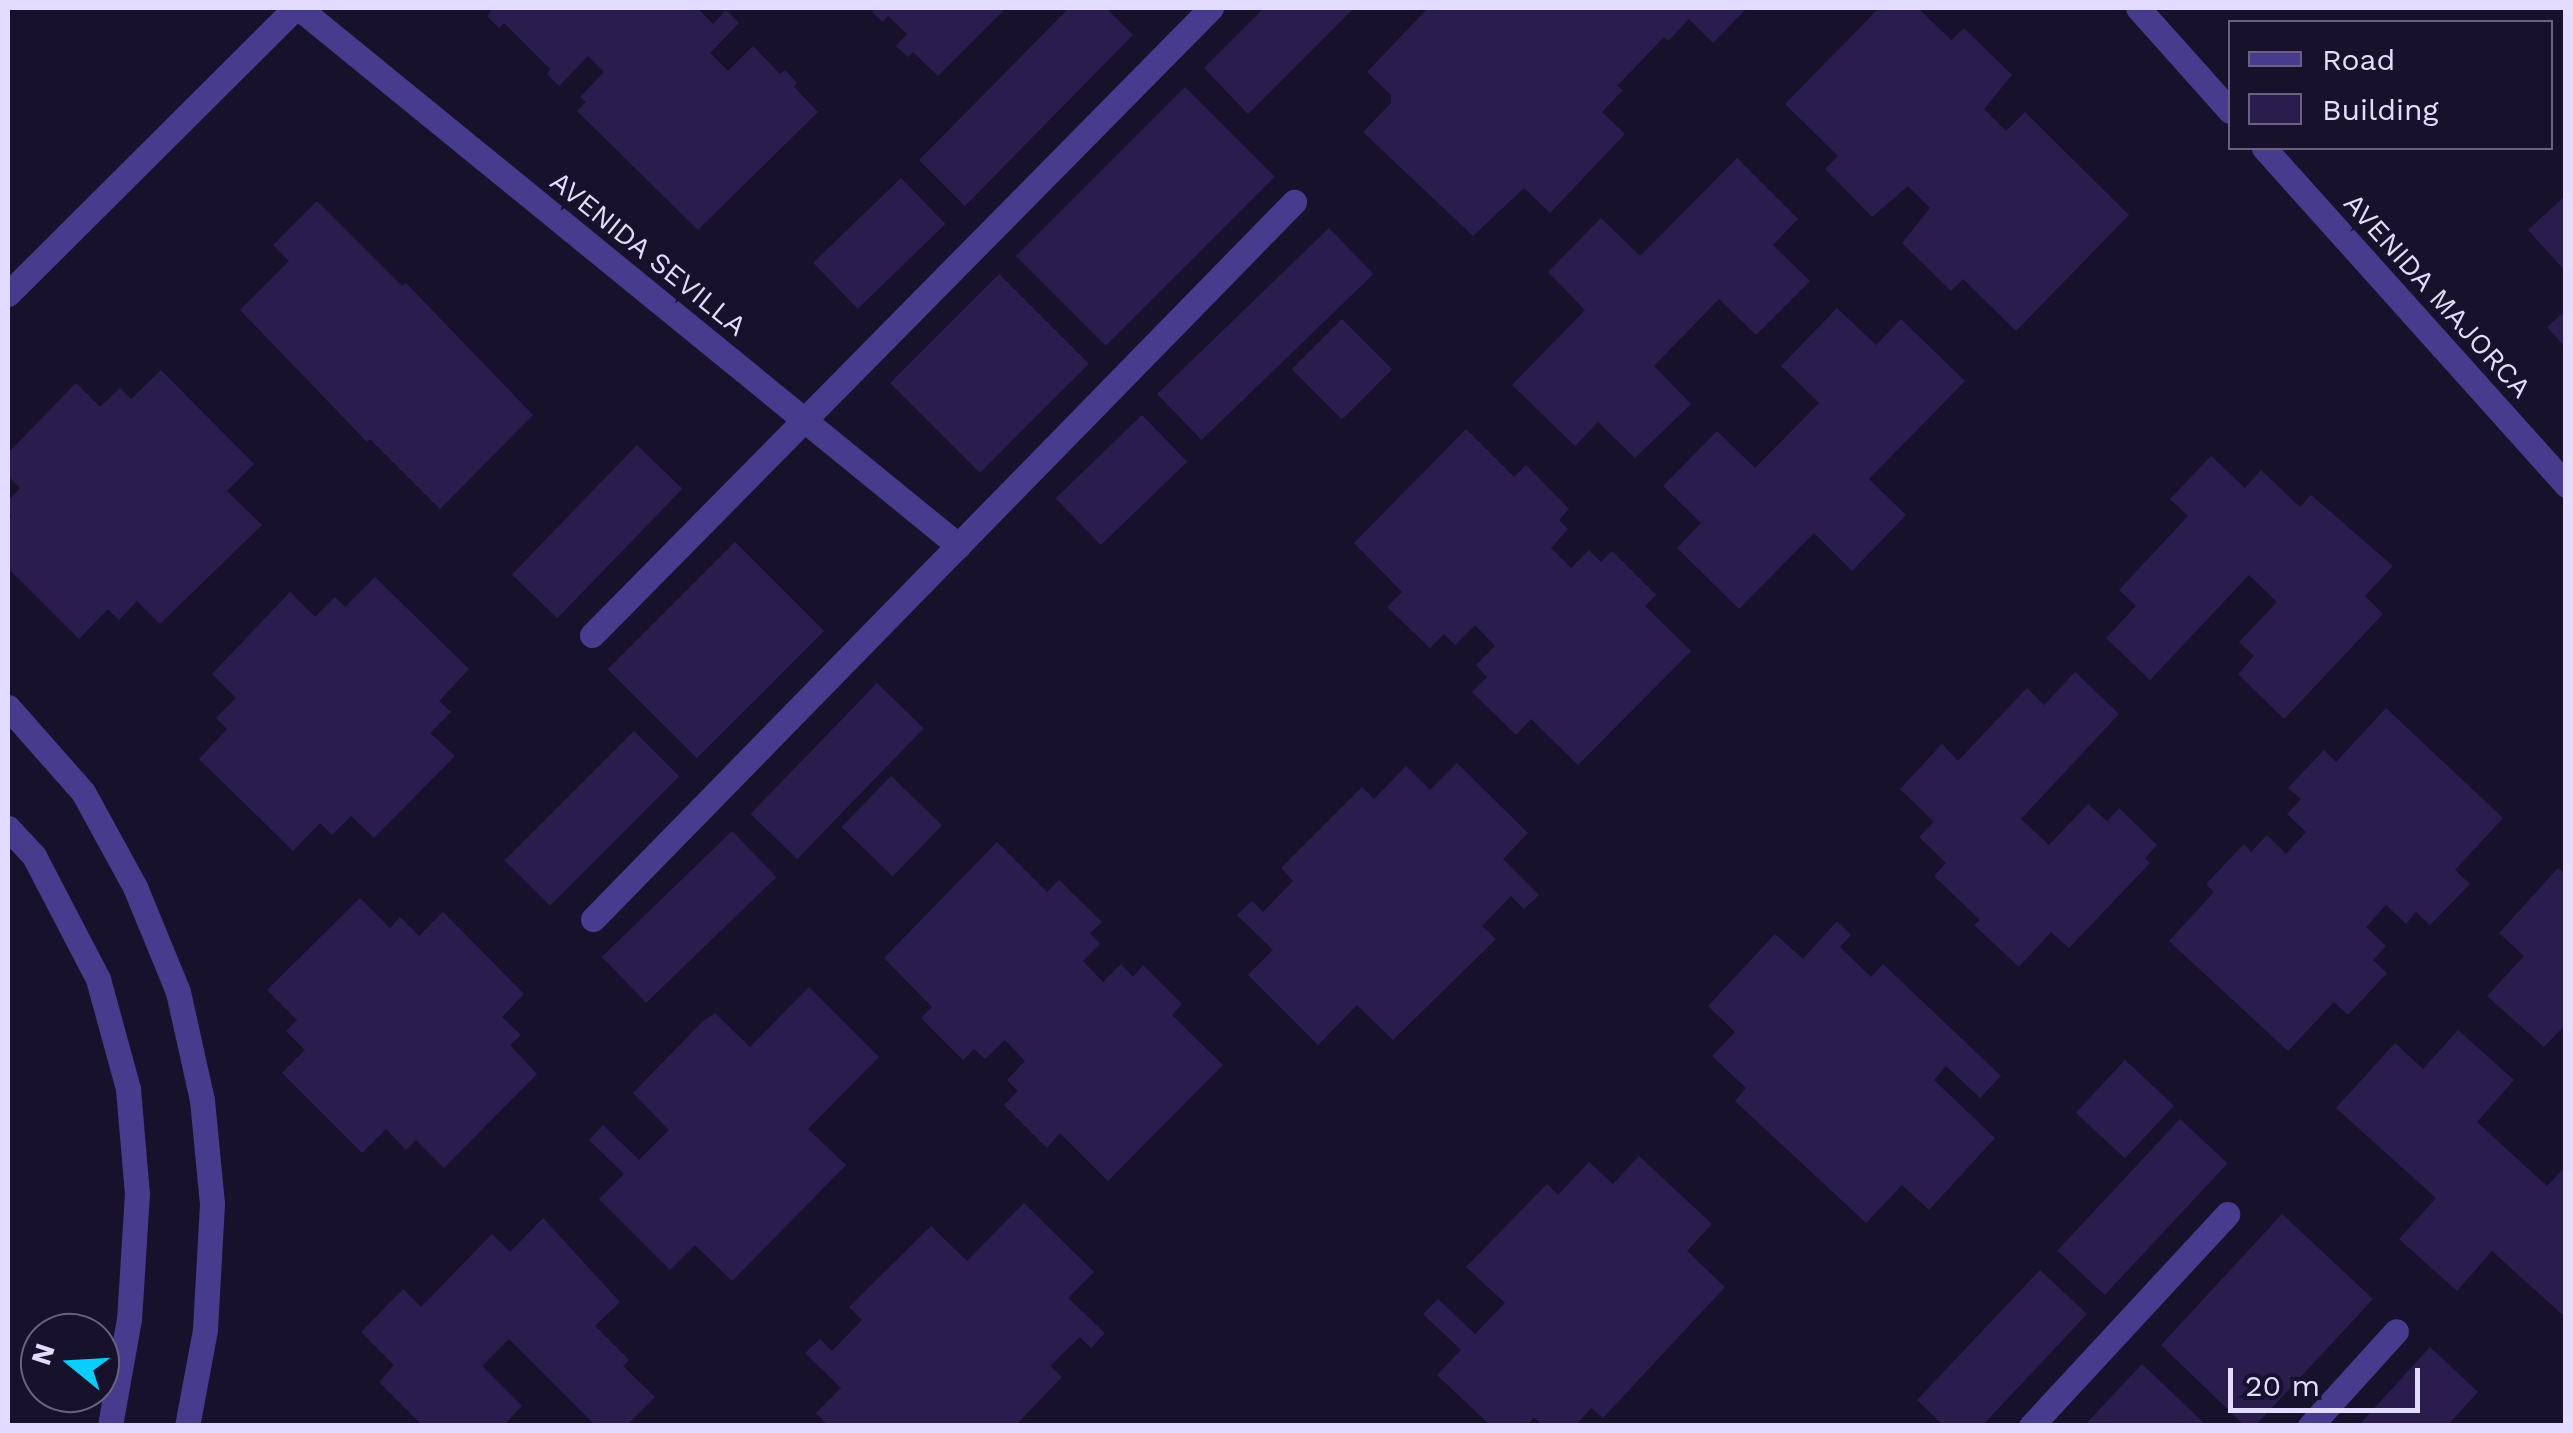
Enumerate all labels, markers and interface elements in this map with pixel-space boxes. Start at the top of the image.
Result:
legend [2228,20,2553,150]
text: Road [2322,42,2395,77]
text: Building [2322,92,2439,127]
street label: AVENIDA SEVILLA [543,164,753,344]
street label: AVENIDA MAJORCA [2336,186,2538,406]
north arrow [20,1313,120,1413]
text: N [24,1339,62,1369]
scale bar [2233,1348,2426,1410]
text: 20 m [2245,1368,2320,1403]

